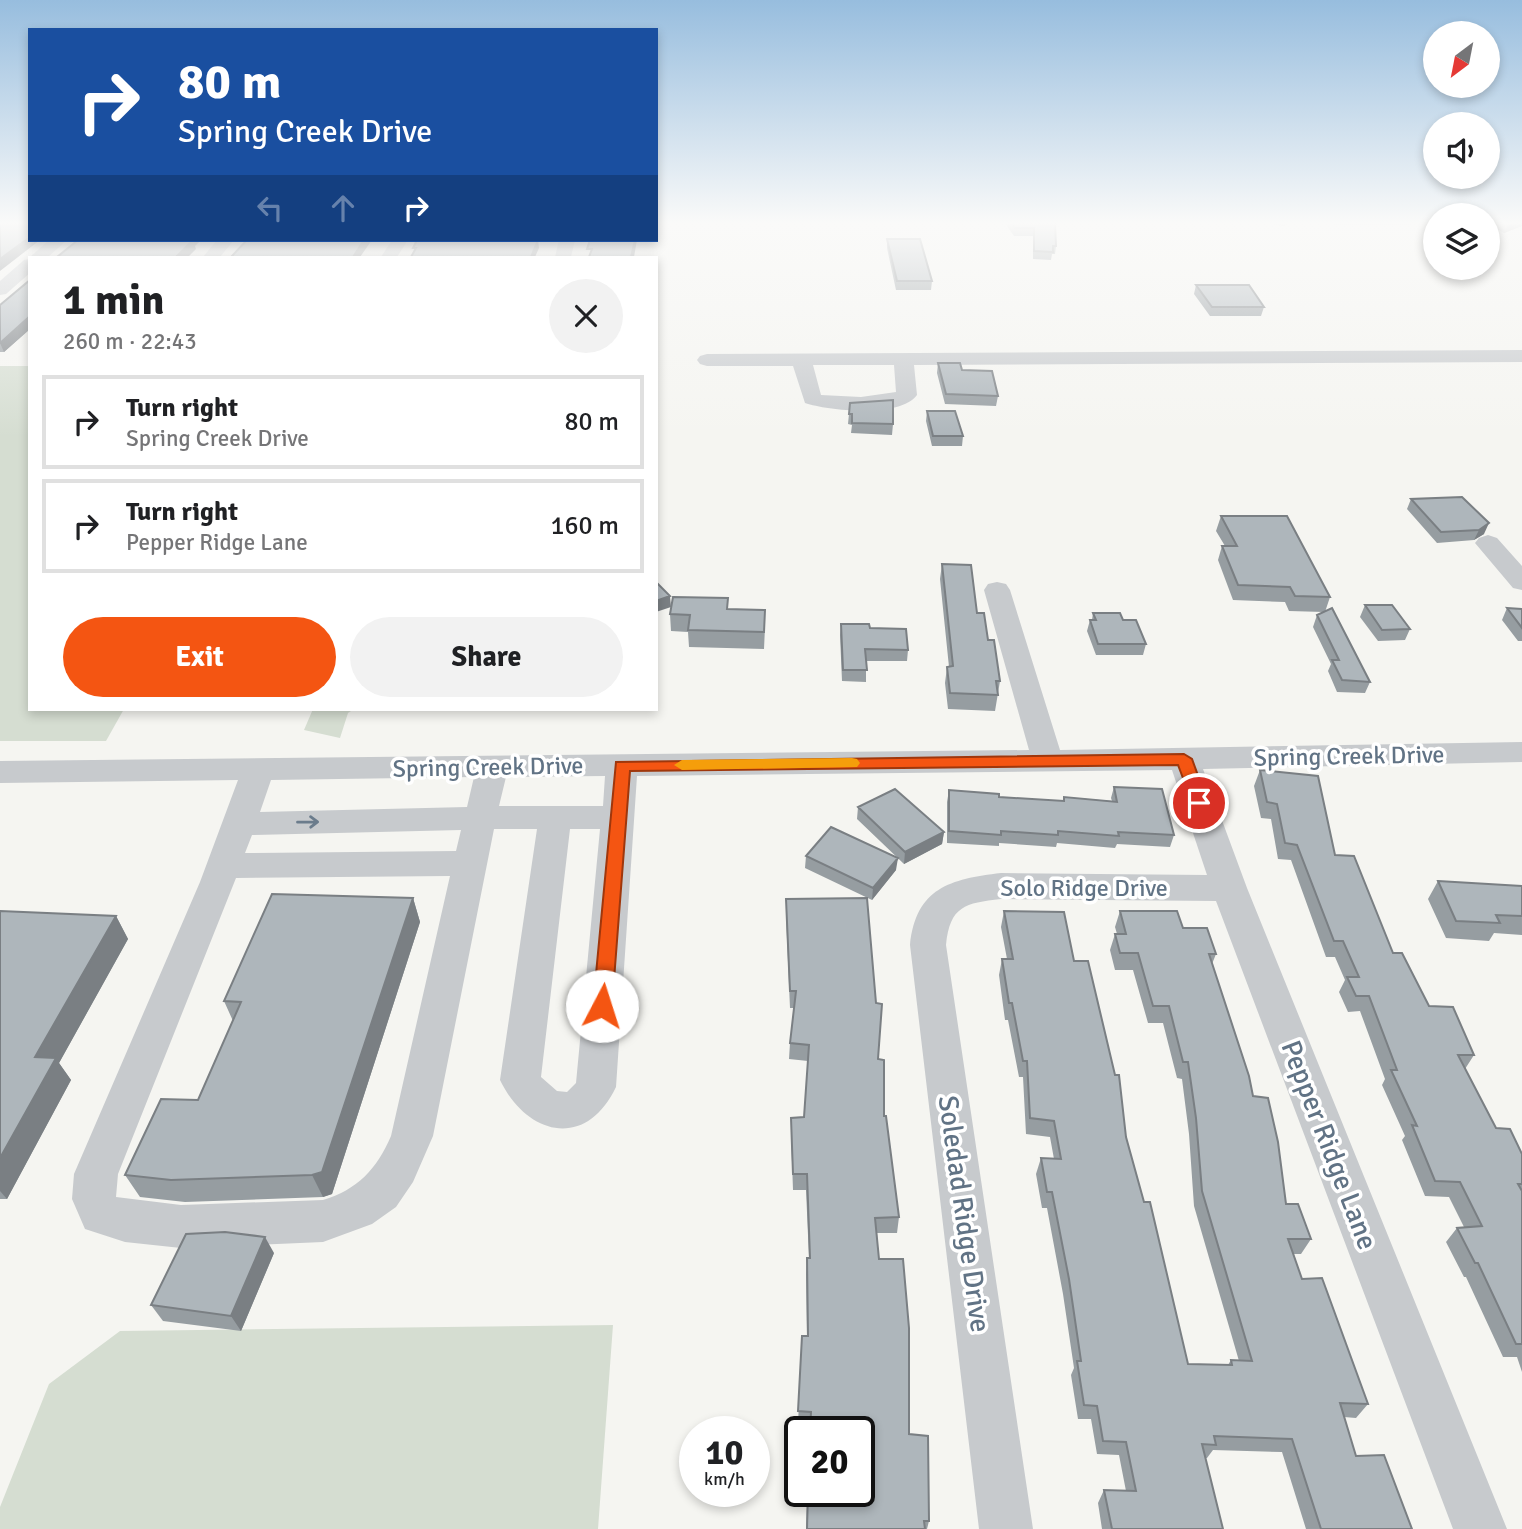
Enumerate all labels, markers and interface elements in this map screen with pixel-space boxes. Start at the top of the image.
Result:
north arrow [1423,21,1500,98]
map controls [1423,21,1500,280]
text: 80 m [178,52,281,112]
icon: right [63,56,154,147]
text: Spring Creek Drive [178,112,432,151]
button: sound [1423,112,1500,189]
icon: left [251,189,289,227]
icon: ahead [324,189,362,227]
icon: right [397,189,435,227]
button: layers [1423,203,1500,280]
text: 1 min [63,275,164,326]
button: close [549,279,623,353]
text: 260 m · 22:43 [63,327,197,356]
text: Turn right [126,392,238,424]
icon: right [67,403,105,441]
text: 80 m [564,406,619,438]
text: Spring Creek Drive [126,424,309,453]
text: Turn right [126,496,238,528]
icon: right [67,507,105,545]
text: 160 m [550,510,619,542]
text: Pepper Ridge Lane [126,528,308,557]
button: Exit [63,617,336,697]
button: Share [350,617,623,697]
street label: Spring Creek Drive [1253,739,1445,773]
street label: Spring Creek Drive [392,750,584,784]
pin [1169,773,1229,833]
icon: arrive [1180,784,1218,822]
one-way arrow [296,816,319,829]
street label: Solo Ridge Drive [1000,873,1168,903]
position arrow [565,969,639,1043]
street label: Pepper Ridge Lane [1273,1036,1385,1254]
street label: Soledad Ridge Drive [931,1093,997,1335]
speed limit sign: 20 [784,1416,875,1507]
text: 10 [706,1431,743,1474]
text: km/h [704,1468,745,1490]

